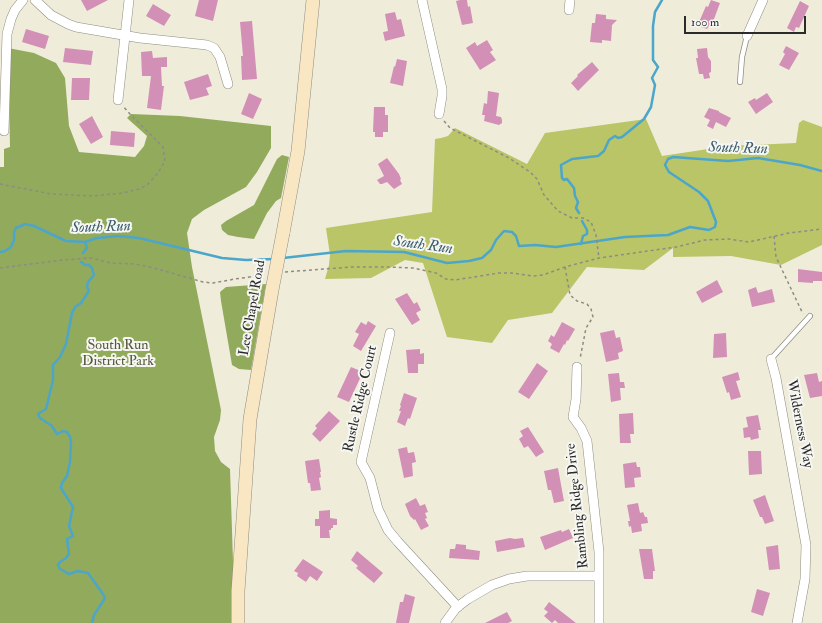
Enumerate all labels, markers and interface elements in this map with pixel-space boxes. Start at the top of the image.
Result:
scale bar [686,8,808,34]
text: 100 m [691,15,719,30]
water label: South Run [708,139,768,159]
water label: South Run [71,218,131,238]
water label: South Run [392,233,454,259]
street label: Lee Chapel Road [236,259,270,357]
park label: South Run District Park [82,338,154,370]
street label: Rustle Ridge Court [341,344,381,454]
street label: Wilderness Way [782,378,816,470]
street label: Rambling Ridge Drive [563,442,593,570]

